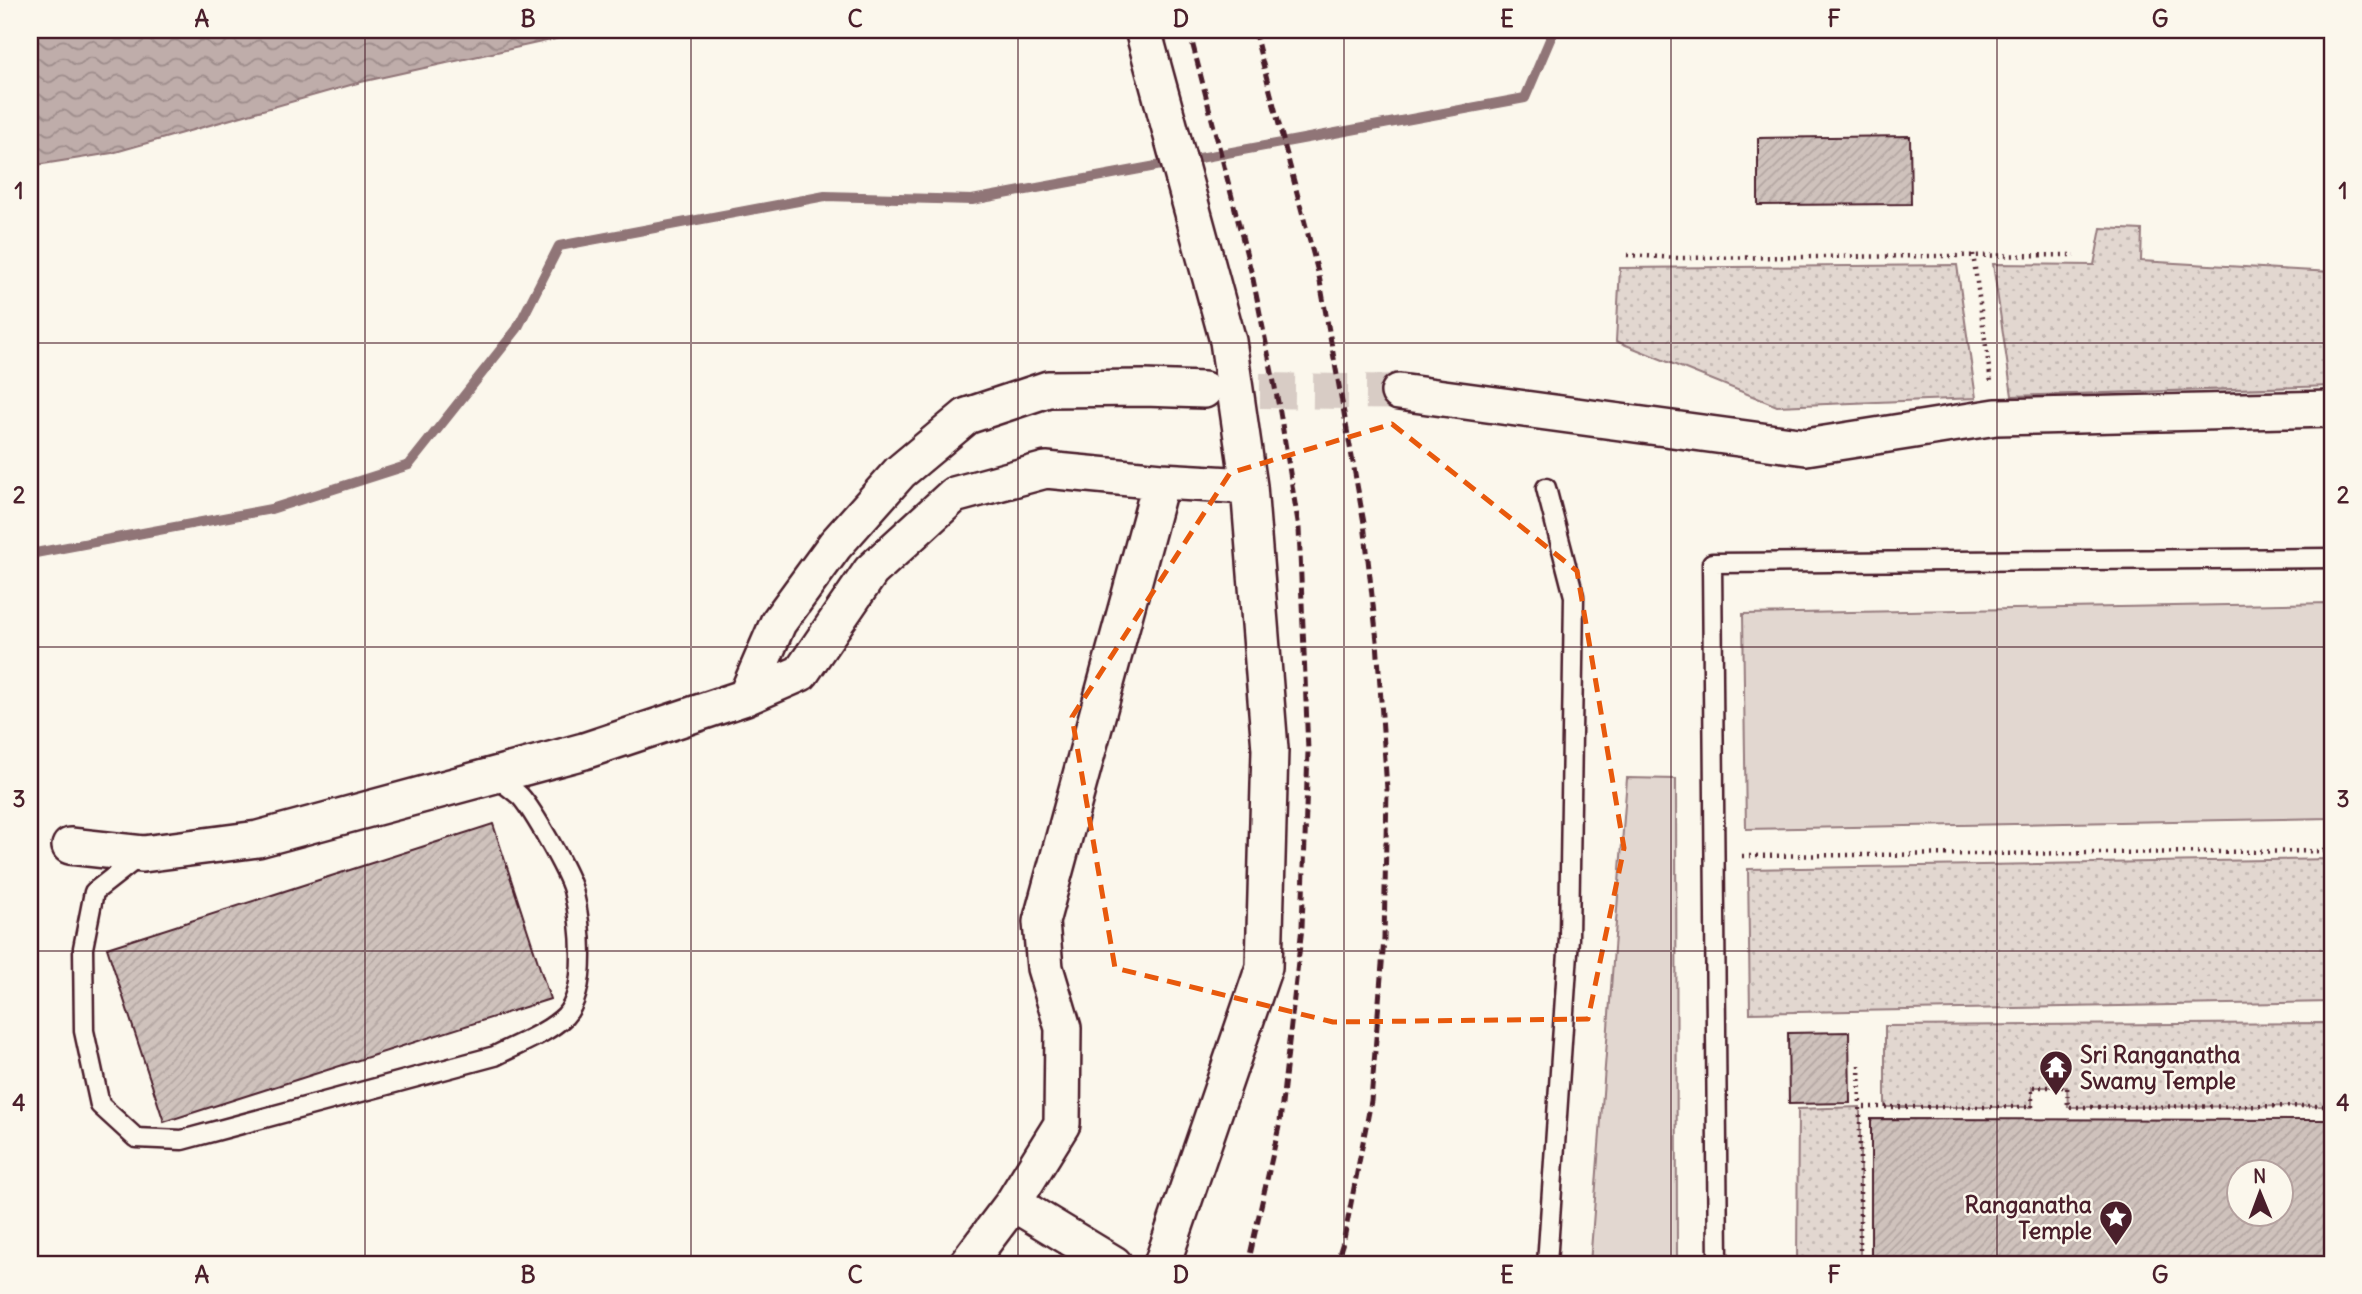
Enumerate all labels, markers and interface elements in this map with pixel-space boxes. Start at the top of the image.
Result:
text: A [195,4,210,33]
text: B [520,4,536,33]
text: C [847,4,863,33]
text: D [1173,4,1189,33]
text: E [1500,4,1514,33]
text: F [1827,4,1841,33]
text: G [2152,4,2168,33]
text: 1 [14,176,24,205]
text: 1 [2338,176,2348,205]
text: 2 [13,480,26,509]
text: 2 [2337,480,2350,509]
text: 3 [12,784,26,813]
text: 3 [2336,784,2350,813]
place label: Sri Ranganatha Swamy Temple [2080,1040,2240,1095]
temple icon: Sri Ranganatha Swamy Temple [2037,1048,2075,1097]
text: 4 [12,1088,26,1117]
text: 4 [2336,1088,2350,1117]
north arrow [2226,1158,2296,1228]
text: N [2253,1164,2266,1188]
place label: Ranganatha Temple [1964,1190,2092,1245]
place icon: Ranganatha Temple [2097,1198,2135,1247]
text: A [195,1260,210,1289]
text: B [520,1260,536,1289]
text: C [847,1260,863,1289]
text: D [1173,1260,1189,1289]
text: E [1500,1260,1514,1289]
text: F [1827,1260,1841,1289]
text: G [2152,1260,2168,1289]

